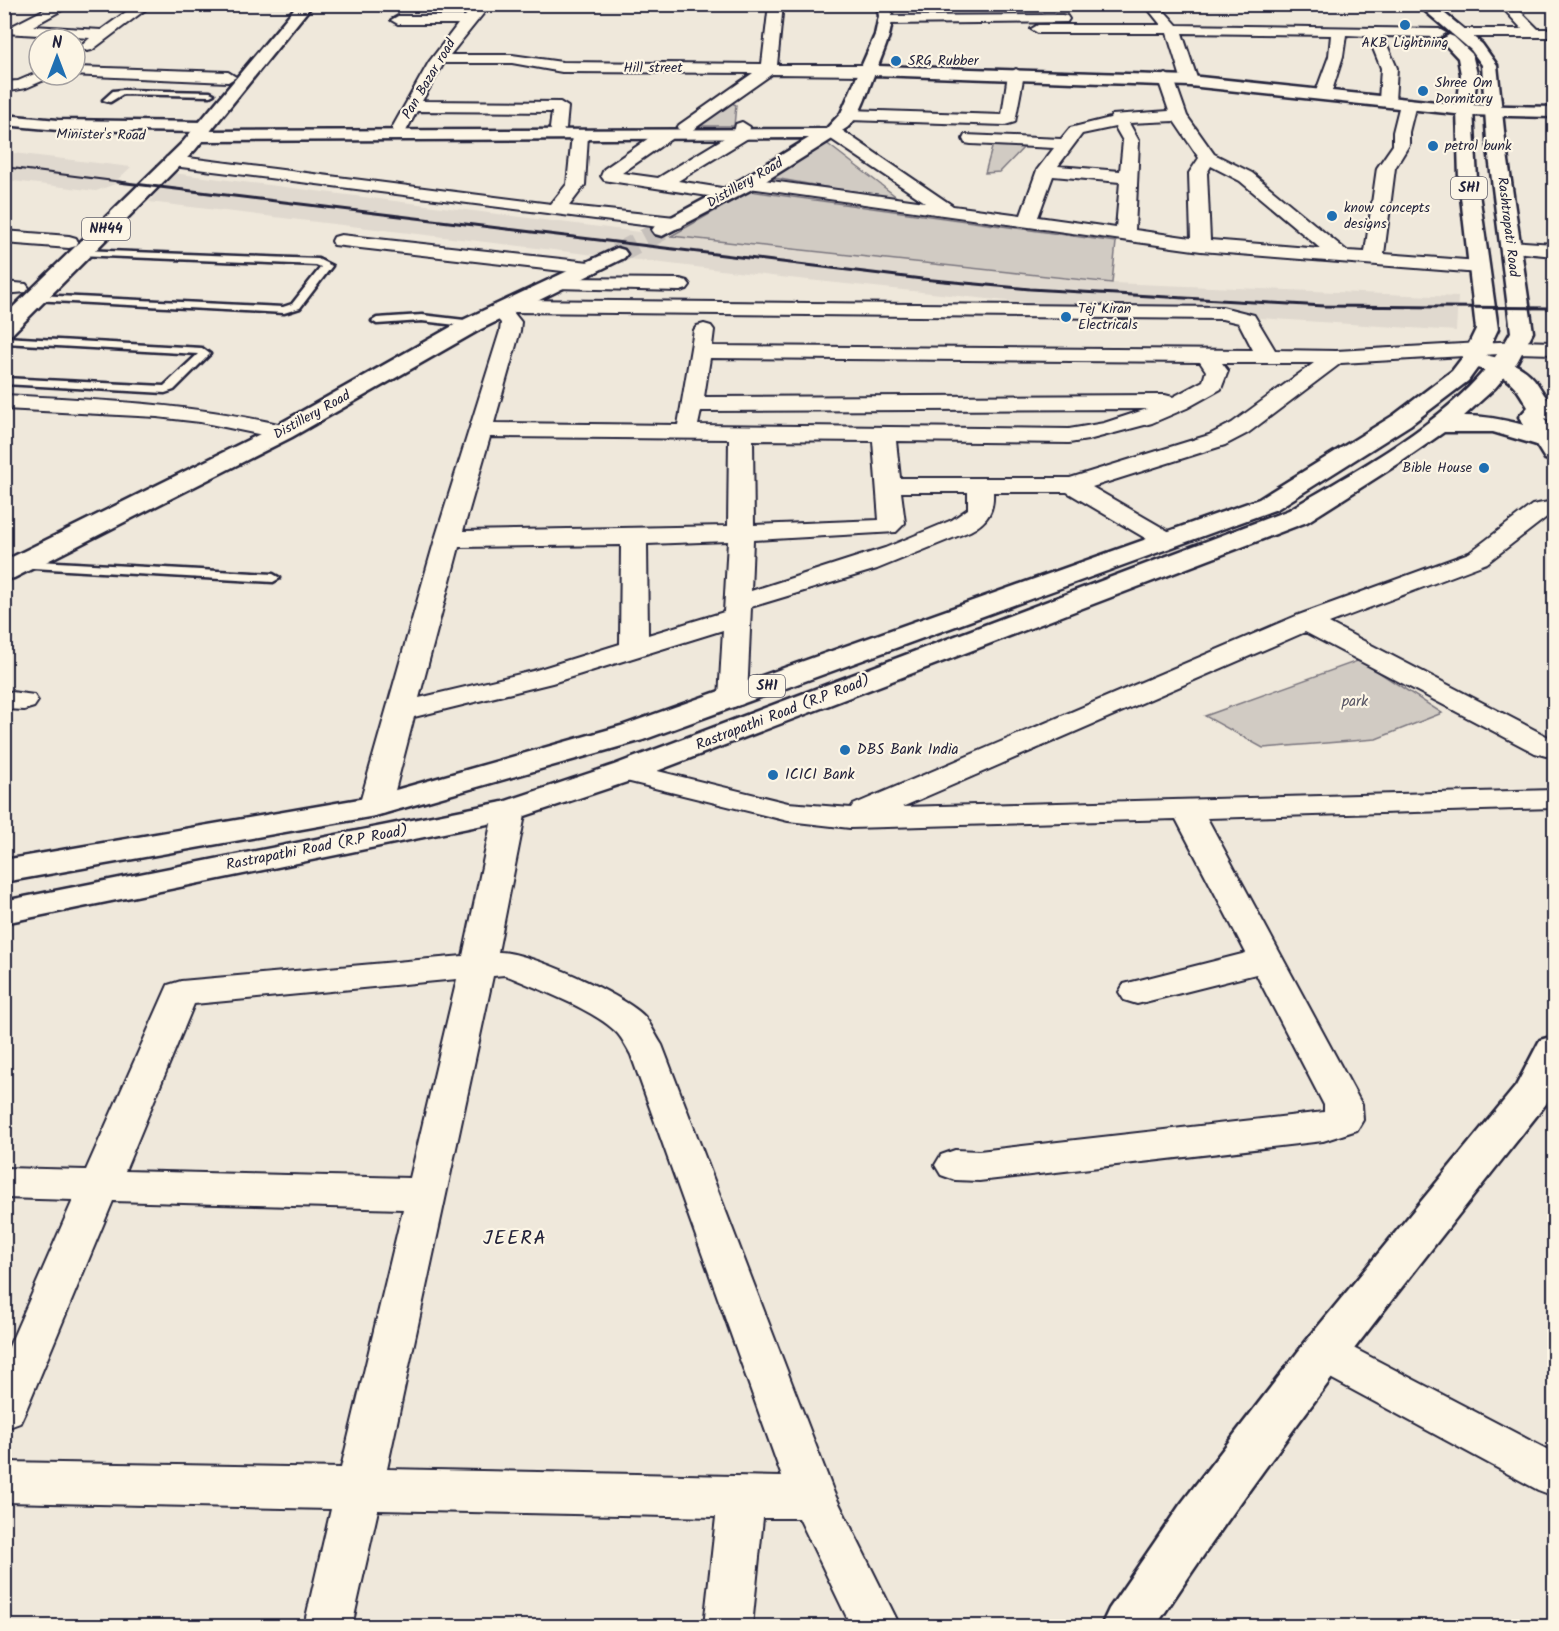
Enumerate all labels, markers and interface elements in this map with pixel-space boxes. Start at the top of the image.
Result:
marker: AKB Lightning [1398,18,1412,32]
north arrow [27,27,87,87]
text: N [52,31,62,56]
place label: AKB Lightning [1362,32,1448,54]
street label: Pan Bazar road [396,34,462,123]
place label: SRG Rubber [908,50,980,72]
marker: SRG Rubber [889,54,903,68]
street label: Hill street [623,57,683,79]
place label: Shree Om Dormitory [1435,72,1493,110]
marker: Shree Om Dormitory [1416,84,1430,98]
street label: Minister's Road [56,123,147,147]
place label: petrol bunk [1444,135,1512,157]
marker: petrol bunk [1426,139,1440,153]
street label: Distillery Road [703,152,788,214]
street label: Rashtrapati Road [1491,176,1525,279]
road number: SH1 [1451,177,1487,199]
place label: know concepts designs [1344,197,1430,235]
marker: know concepts designs [1325,209,1339,223]
road number: NH44 [82,218,130,240]
place label: Tej Kiran Electricals [1078,298,1138,336]
marker: Tej Kiran Electricals [1059,310,1073,324]
street label: Distillery Road [269,384,355,445]
place label: Bible House [1402,457,1473,479]
marker: Bible House [1477,461,1491,475]
street label: Rastrapathi Road (R.P Road) [692,669,874,757]
road number: SH1 [749,675,785,697]
park label: park [1341,690,1369,714]
place label: DBS Bank India [857,738,959,762]
marker: DBS Bank India [838,743,852,757]
place label: ICICI Bank [785,763,856,787]
marker: ICICI Bank [766,768,780,782]
street label: Rastrapathi Road (R.P Road) [224,819,410,877]
district label: JEERA [483,1223,547,1255]

